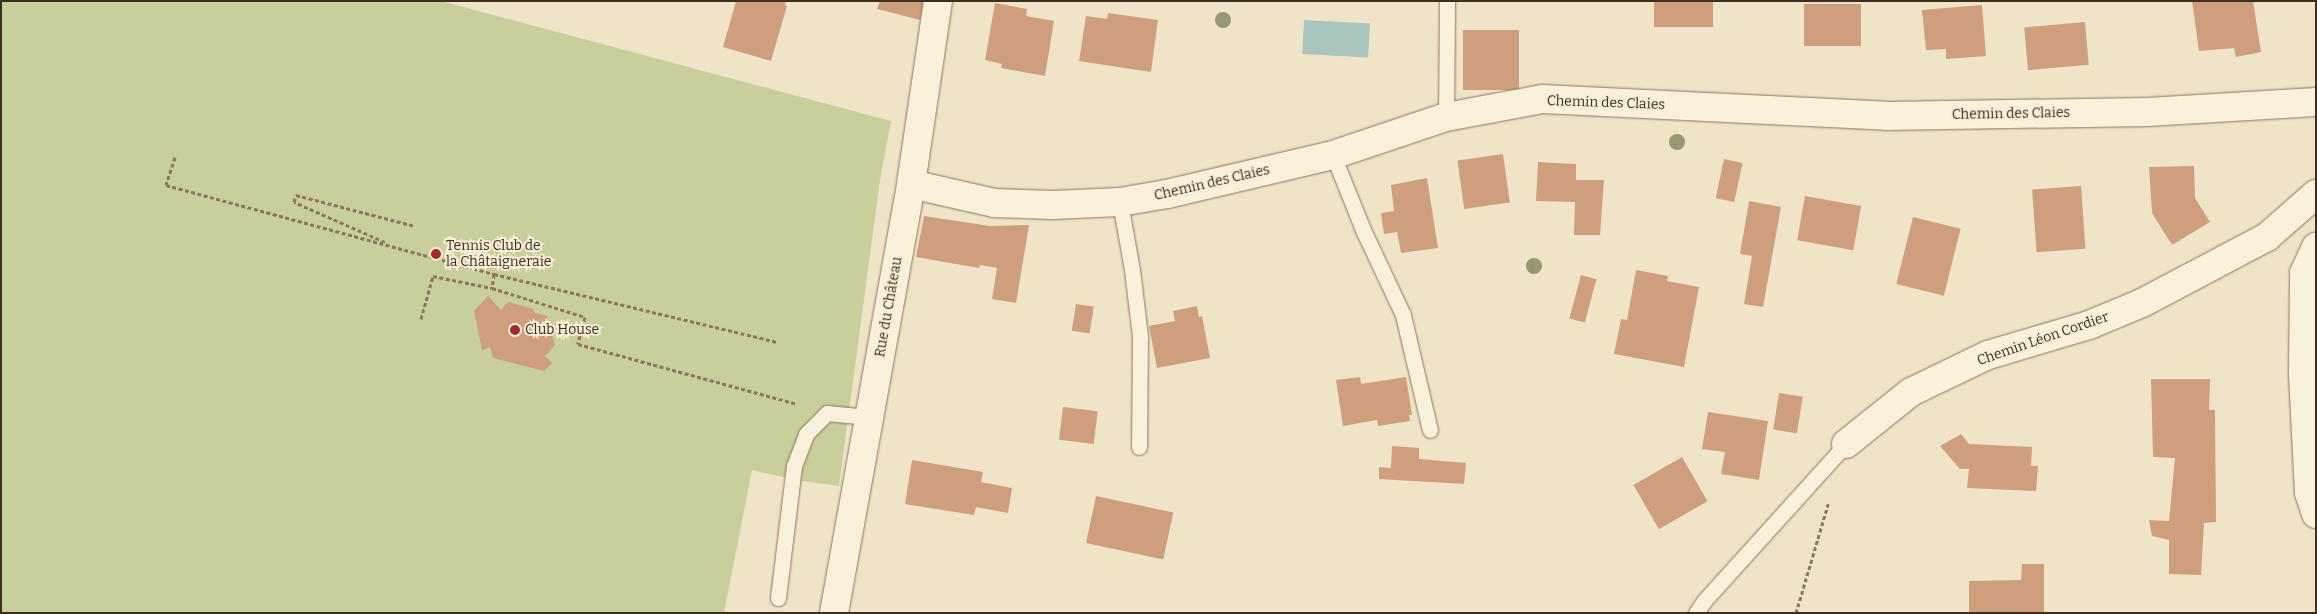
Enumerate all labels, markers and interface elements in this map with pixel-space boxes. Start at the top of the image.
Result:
street label: Chemin des Claies [1547,93,1665,113]
street label: Chemin des Claies [1952,105,2070,123]
street label: Chemin des Claies [1152,162,1272,204]
place label: Tennis Club de la Châtaigneraie [446,238,551,270]
marker: Tennis Club de la Châtaigneraie [430,248,442,260]
street label: Rue du Château [872,255,906,359]
street label: Chemin Léon Cordier [1975,309,2111,369]
place label: Club House [525,322,599,338]
marker: Club House [509,324,521,336]

